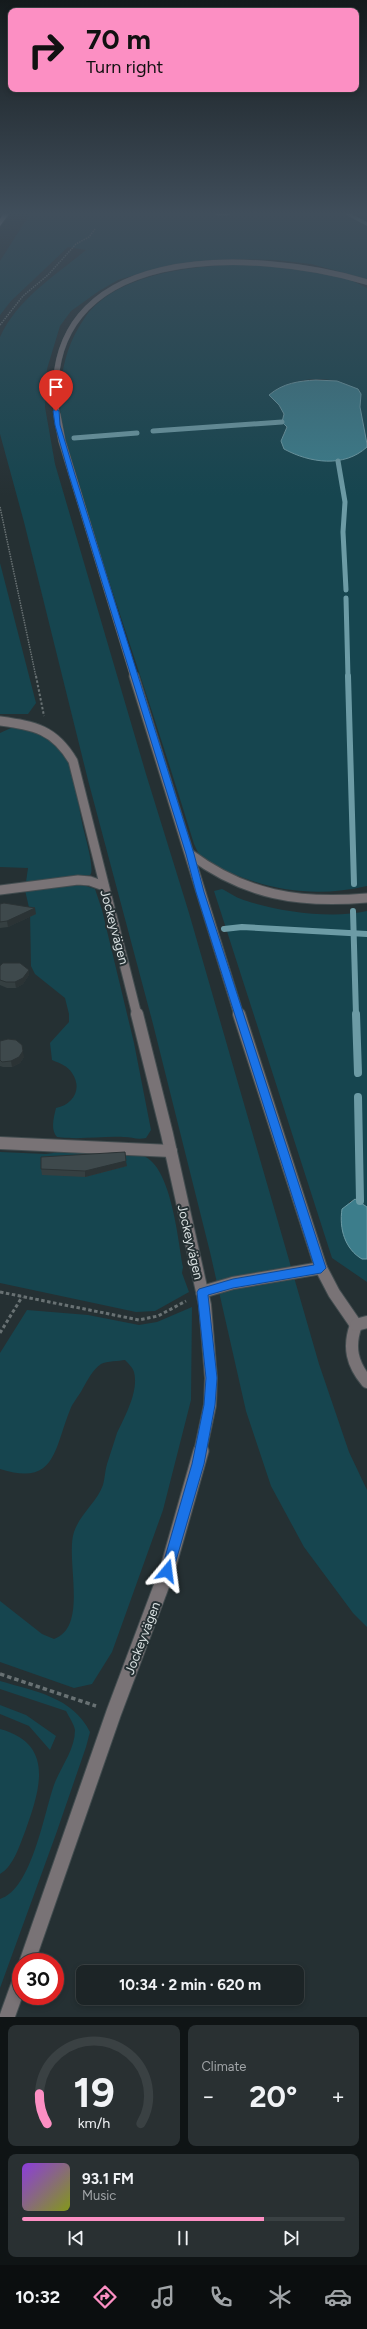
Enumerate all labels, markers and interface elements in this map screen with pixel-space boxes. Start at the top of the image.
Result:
text: 70 m [86,22,151,56]
icon: right [20,24,72,76]
text: Turn right [86,56,163,78]
pin [39,370,73,411]
icon: arrive [45,376,67,398]
street label: Jockeyvägen [97,888,132,966]
street label: Jockeyvägen [175,1203,206,1281]
position arrow [146,1550,188,1592]
street label: Jockeyvägen [122,1600,163,1677]
speed limit sign: 30 [12,1953,64,2005]
text: 10:34 · 2 min · 620 m [119,1976,261,1994]
text: Climate [202,2059,246,2074]
text: 19 [73,2066,115,2116]
text: 20° [249,2078,297,2115]
text: − [202,2083,215,2110]
text: + [331,2083,345,2110]
text: km/h [77,2113,110,2131]
text: 93.1 FM [82,2170,134,2188]
text: Music [82,2188,116,2203]
icon: previous [65,2227,87,2249]
icon: pause [172,2227,194,2249]
icon: next [280,2227,302,2249]
icon: directions [91,2283,119,2311]
icon: music [149,2283,177,2311]
icon: phone [207,2283,235,2311]
icon: climate [266,2283,294,2311]
icon: car [324,2283,352,2311]
text: 10:32 [15,2286,60,2308]

